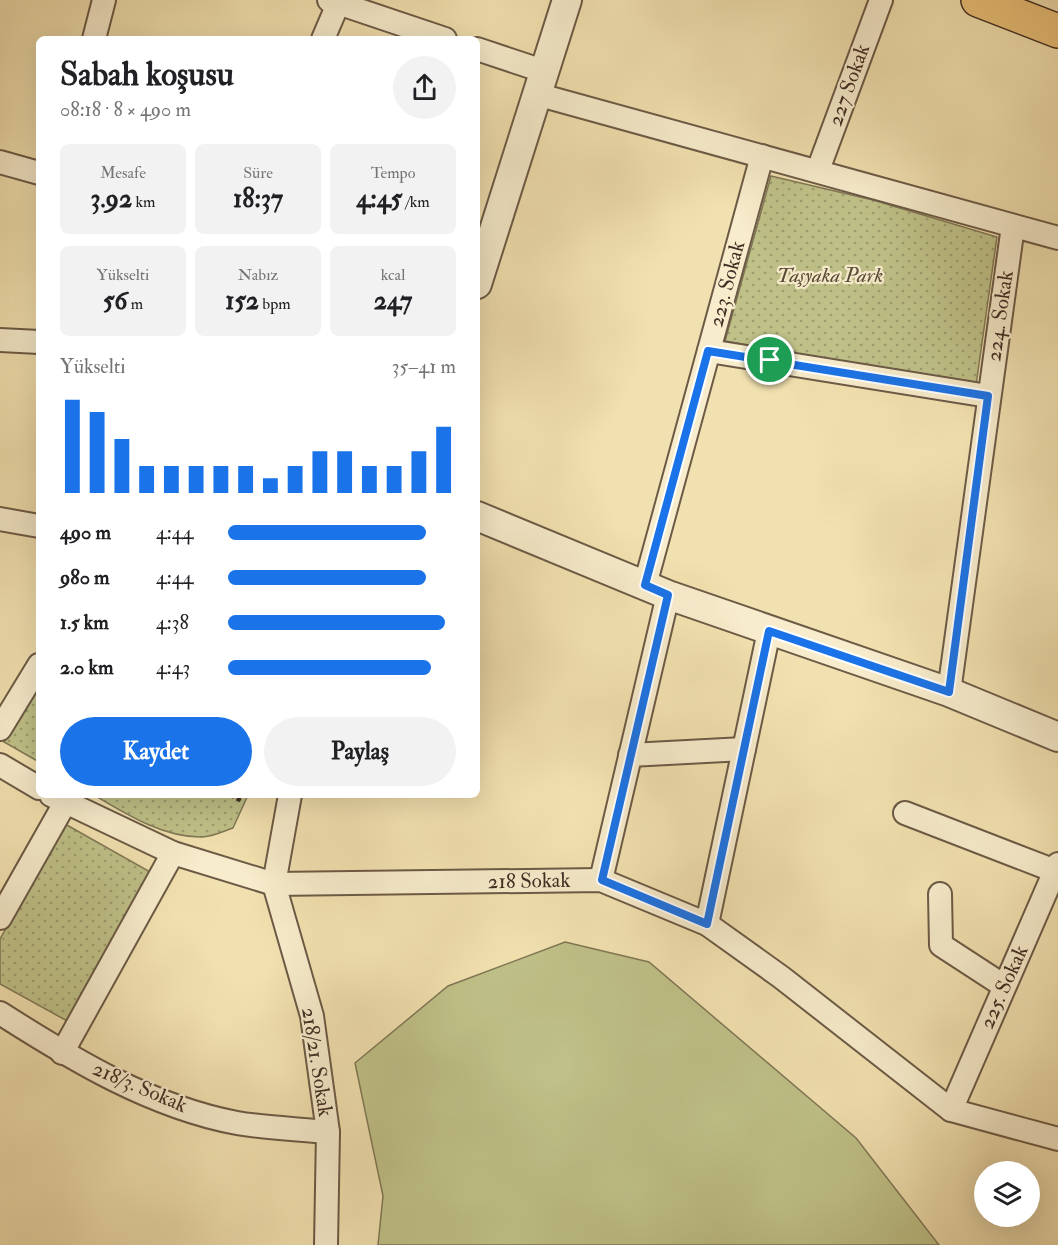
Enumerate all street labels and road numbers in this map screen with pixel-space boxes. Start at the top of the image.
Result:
street label: 227 Sokak [822,40,876,130]
street label: 223. Sokak [703,238,751,330]
street label: 224. Sokak [980,269,1020,363]
street label: 218 Sokak [487,867,571,895]
street label: 225. Sokak [974,941,1034,1033]
street label: 218/21. Sokak [295,1005,339,1119]
street label: 218/3. Sokak [89,1055,191,1119]

